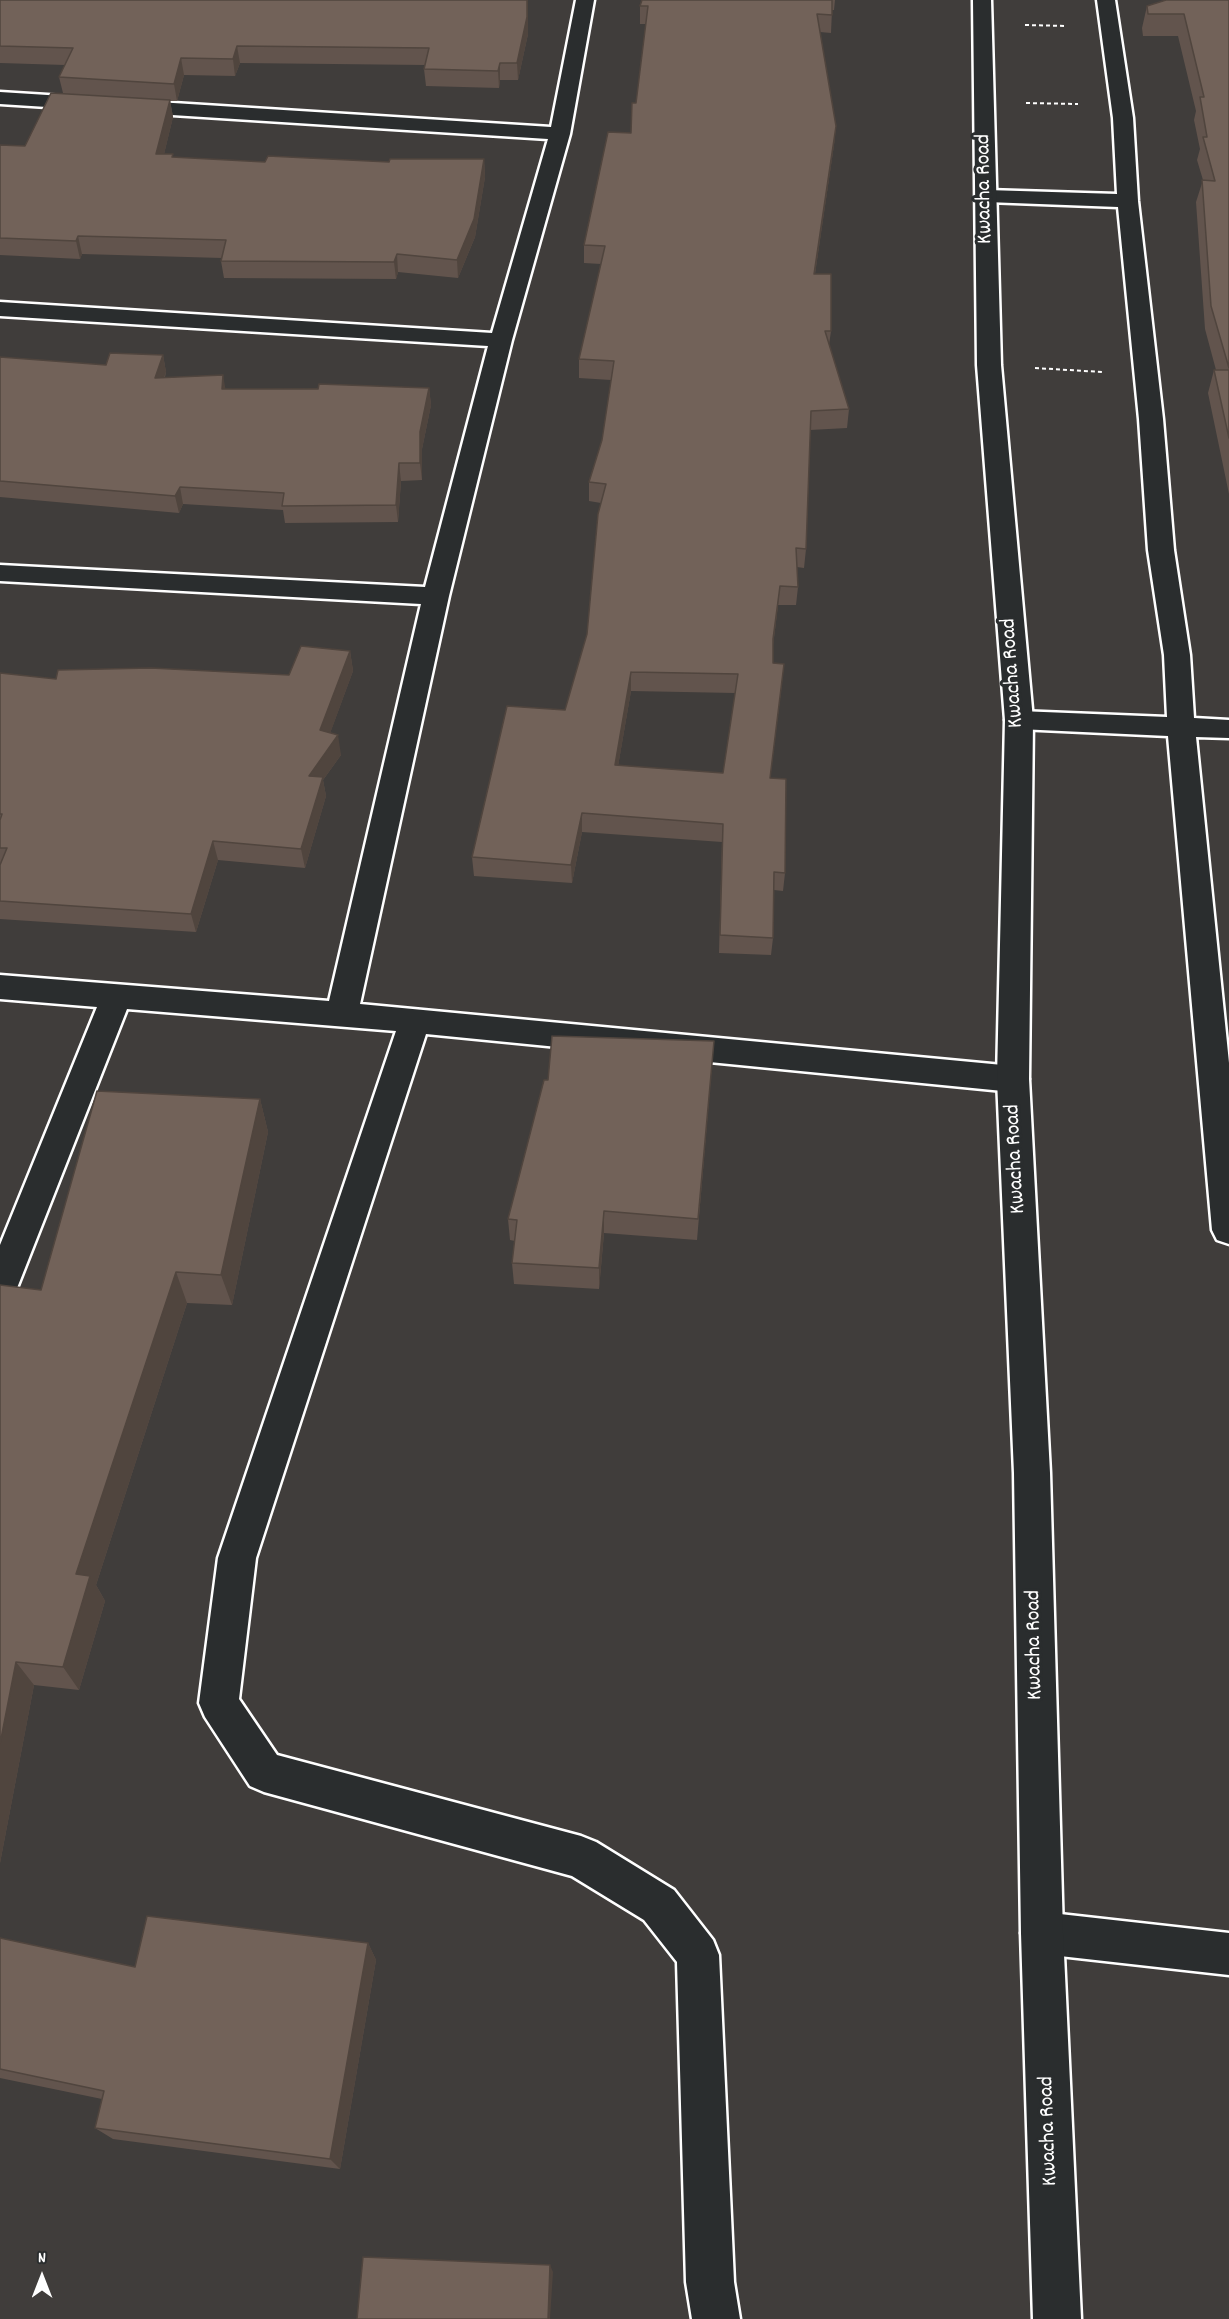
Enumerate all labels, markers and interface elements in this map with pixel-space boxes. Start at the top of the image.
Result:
street label: Kwacha Road [972,134,1000,244]
street label: Kwacha Road [997,617,1031,729]
street label: Kwacha Road [1001,1103,1033,1215]
street label: Kwacha Road [1022,1590,1050,1700]
street label: Kwacha Road [1035,2076,1065,2186]
north arrow [12,2247,72,2307]
text: N [38,2247,46,2270]

